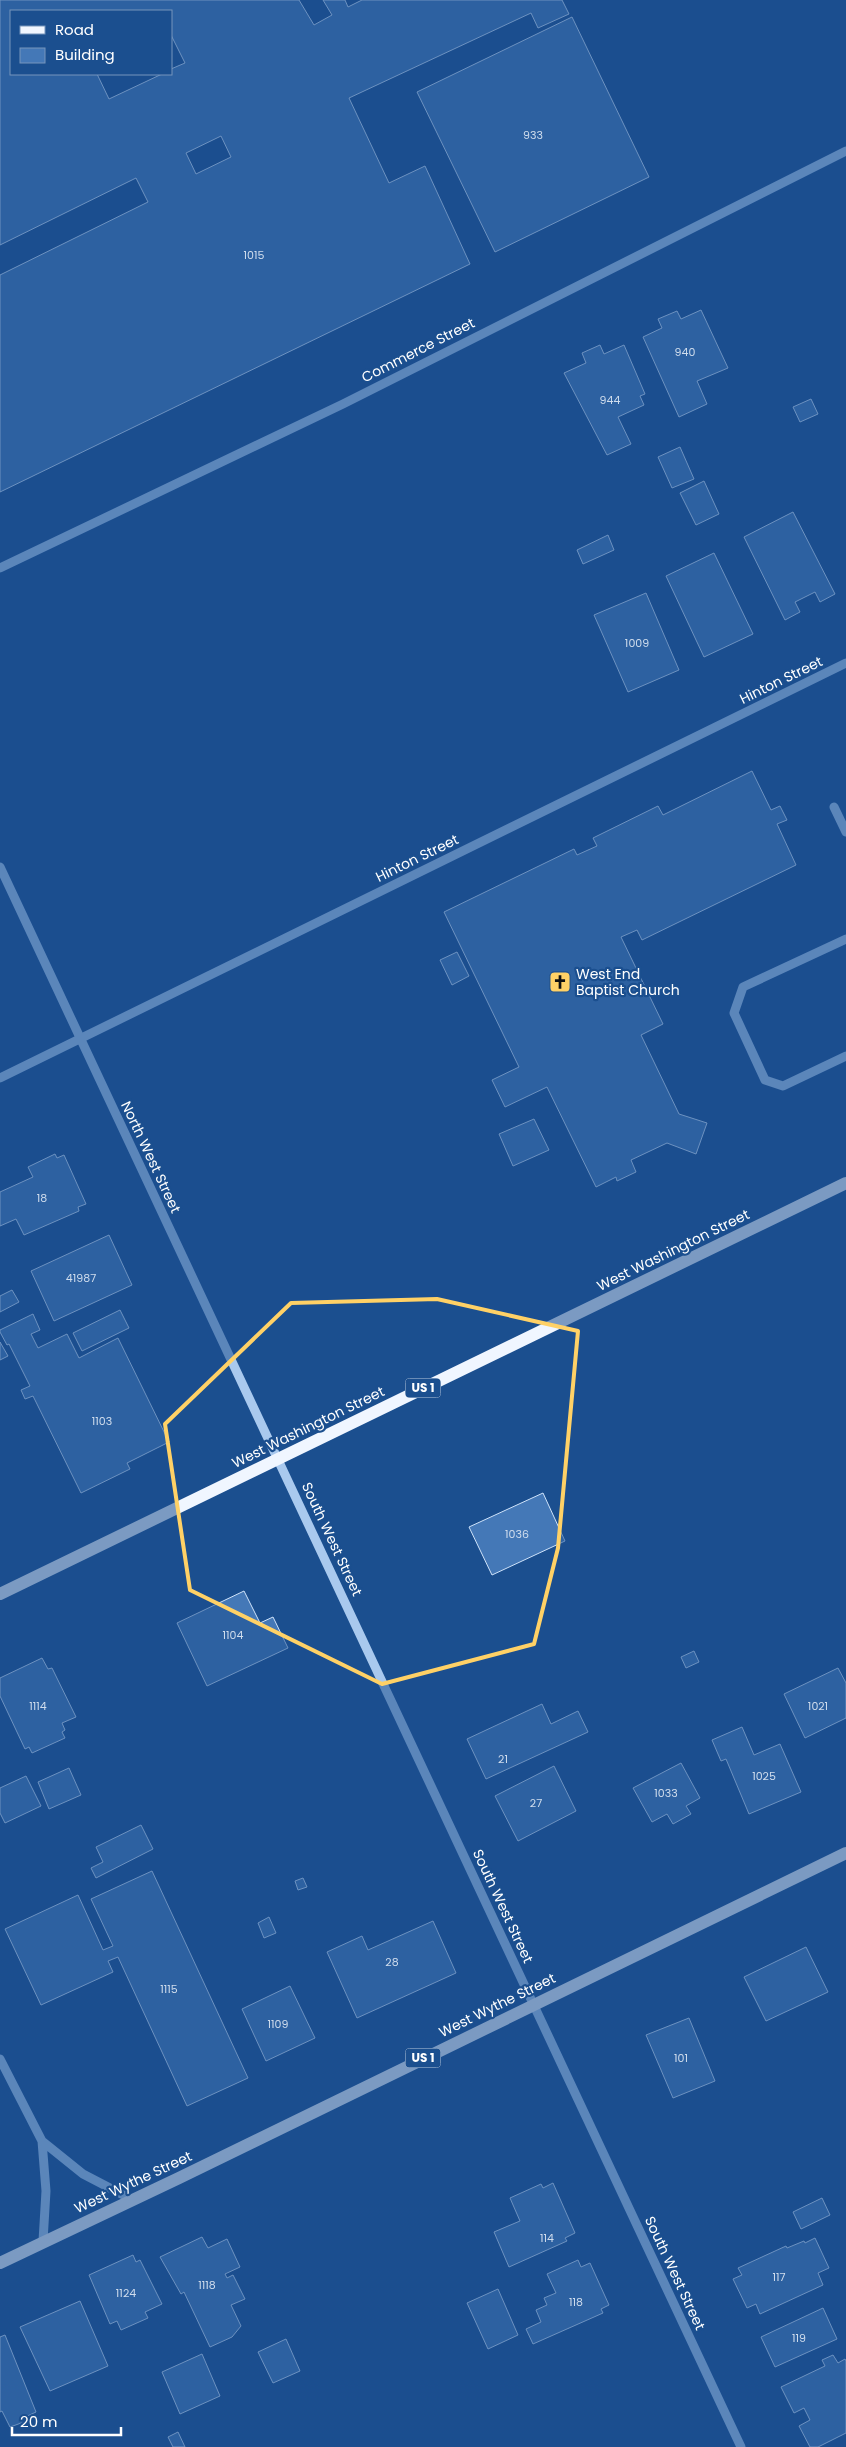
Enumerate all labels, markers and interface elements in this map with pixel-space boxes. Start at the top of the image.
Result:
legend [10,10,172,75]
text: Road [55,19,94,40]
text: Building [55,44,115,65]
house number: 933 [523,127,543,143]
house number: 1015 [244,247,265,263]
street label: Commerce Street [358,313,478,387]
house number: 940 [675,344,695,360]
house number: 944 [600,392,620,408]
house number: 1009 [625,635,649,651]
street label: Hinton Street [736,651,826,709]
street label: Hinton Street [372,829,462,887]
place label: West End Baptist Church [576,964,680,1000]
church icon: West End Baptist Church [548,970,572,994]
street label: North West Street [116,1098,186,1216]
house number: 18 [37,1190,47,1206]
street label: West Washington Street [593,1204,753,1296]
house number: 41987 [66,1270,96,1286]
road number: US 1 [406,1379,440,1398]
street label: West Washington Street [228,1381,388,1473]
house number: 1103 [92,1413,112,1429]
street label: South West Street [297,1479,367,1599]
house number: 1036 [505,1526,529,1542]
house number: 1104 [223,1627,244,1643]
house number: 1114 [29,1698,47,1714]
house number: 1021 [808,1698,828,1714]
house number: 21 [498,1751,508,1767]
house number: 1025 [752,1768,776,1784]
house number: 1033 [654,1785,678,1801]
house number: 27 [530,1795,542,1811]
street label: South West Street [468,1846,538,1966]
house number: 28 [385,1954,399,1970]
street label: West Wythe Street [435,1968,559,2042]
house number: 1115 [160,1981,178,1997]
house number: 1109 [268,2016,289,2032]
road number: US 1 [406,2048,440,2068]
house number: 101 [674,2050,688,2066]
street label: West Wythe Street [71,2146,195,2218]
street label: South West Street [640,2213,710,2333]
house number: 114 [540,2230,554,2246]
house number: 117 [772,2269,786,2285]
house number: 1118 [198,2277,216,2293]
house number: 1124 [116,2285,136,2301]
house number: 118 [569,2294,583,2310]
house number: 119 [792,2330,806,2346]
scale bar [12,2404,121,2436]
text: 20 m [20,2411,58,2432]

